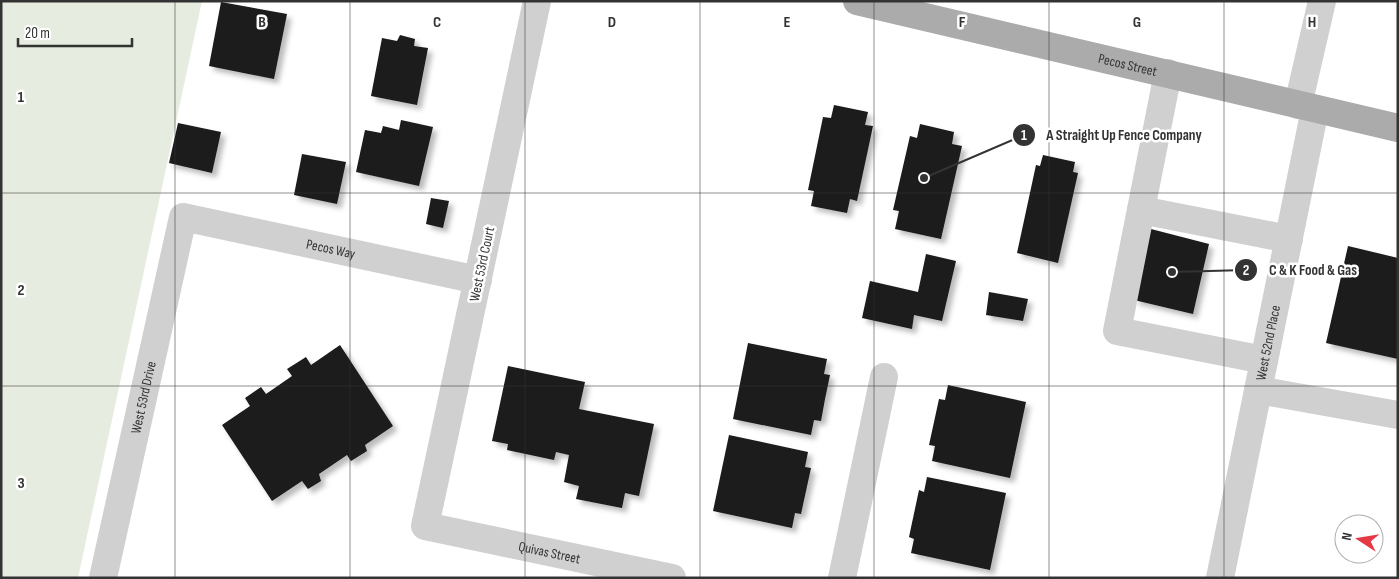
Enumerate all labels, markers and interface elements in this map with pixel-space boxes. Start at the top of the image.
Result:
text: B [258,13,266,32]
text: C [433,13,441,32]
text: D [608,13,616,32]
text: E [784,13,791,32]
text: F [959,13,966,32]
text: G [1133,13,1141,32]
text: H [1308,13,1316,32]
scale bar [18,15,131,47]
text: 20 m [25,24,50,43]
street label: Pecos Street [1097,49,1159,80]
text: 1 [18,88,25,107]
callout: A Straight Up Fence Company [1011,120,1212,150]
text: 1 [1021,126,1027,145]
text: A Straight Up Fence Company [1045,126,1202,145]
street label: West 53rd Court [466,225,498,303]
street label: Pecos Way [305,235,358,262]
callout: C & K Food & Gas [1234,255,1367,285]
text: 2 [1243,261,1249,280]
text: C & K Food & Gas [1269,261,1357,280]
text: 2 [17,281,25,300]
street label: West 52nd Place [1252,304,1284,382]
street label: West 53rd Drive [127,359,159,435]
text: 3 [17,474,25,493]
north arrow [1334,514,1384,564]
text: N [1338,531,1356,542]
street label: Quivas Street [517,537,582,567]

